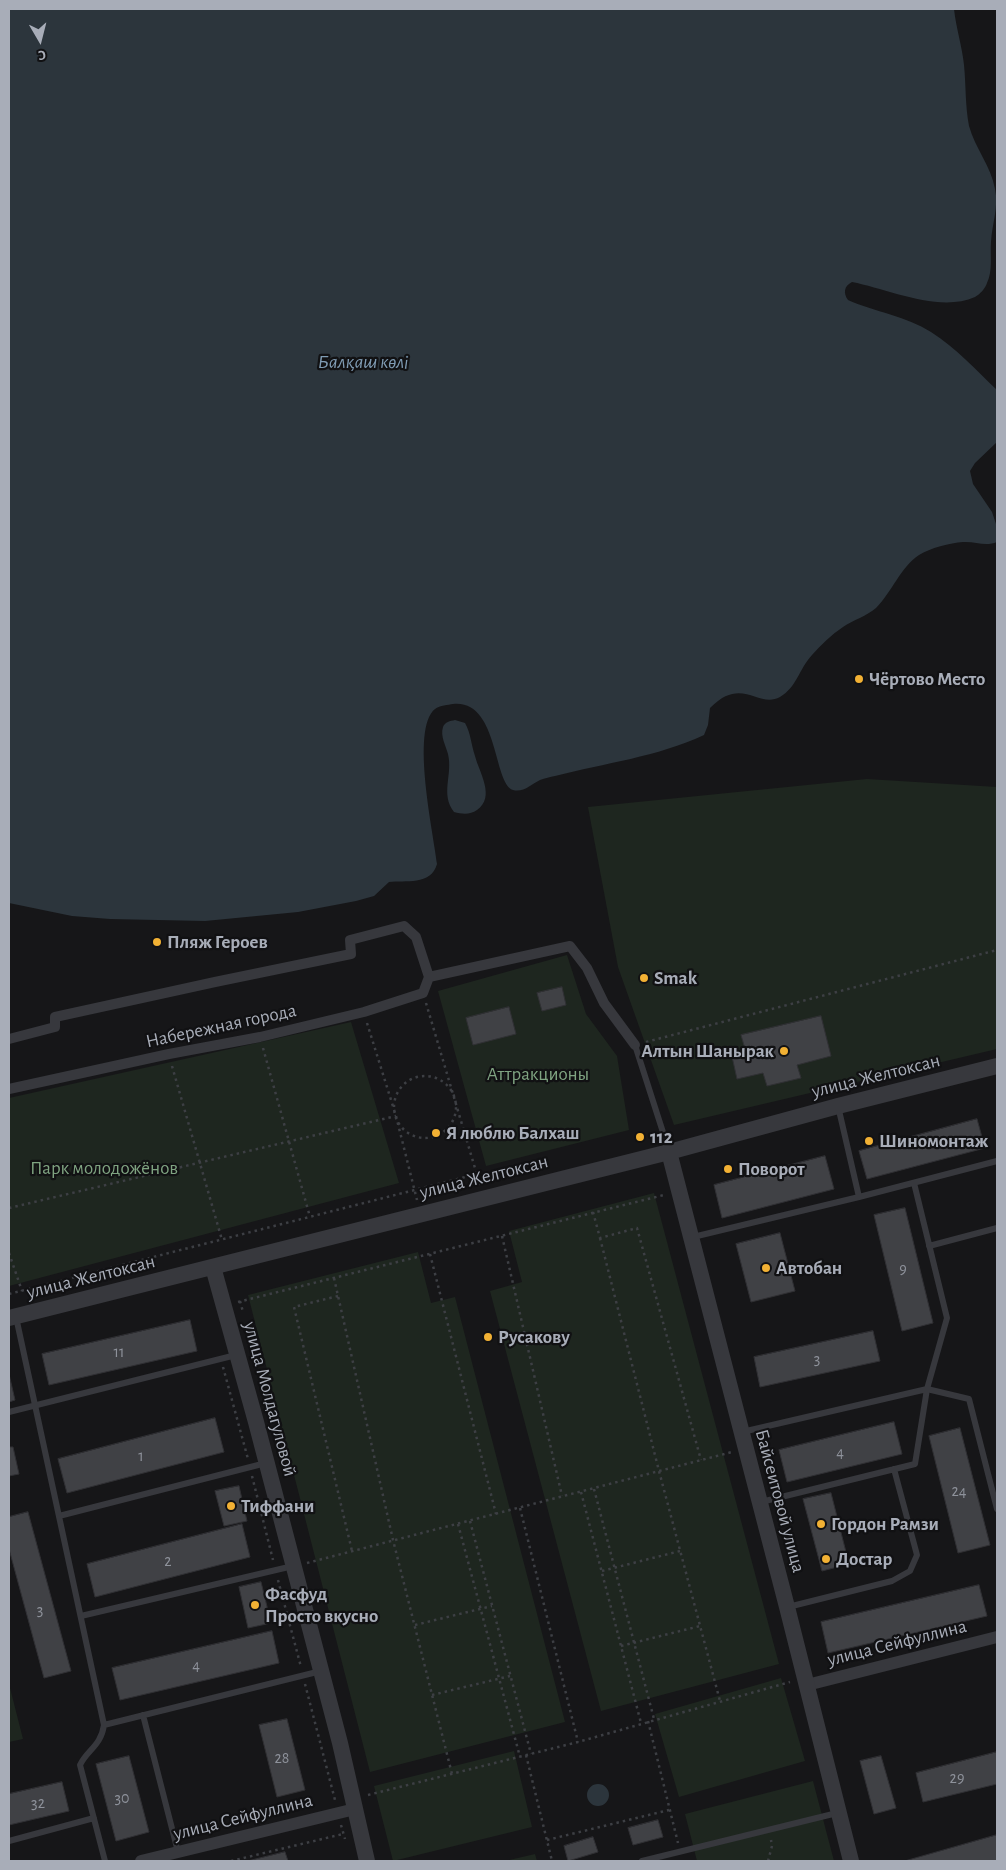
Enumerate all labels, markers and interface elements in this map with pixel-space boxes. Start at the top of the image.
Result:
north arrow [15,15,65,65]
text: С [37,47,47,62]
water label: Балқаш көлі [318,350,408,374]
place label: Чёртово Место [869,668,985,690]
marker: Чёртово Место [853,673,865,685]
place label: Пляж Героев [167,931,268,953]
marker: Пляж Героев [151,936,163,948]
place label: Smak [654,967,697,989]
marker: Smak [638,972,650,984]
street label: Набережная города [144,999,298,1053]
place label: Алтын Шанырак [641,1040,774,1062]
marker: Алтын Шанырак [778,1045,790,1057]
street label: улица Желтоксан [809,1049,943,1103]
park label: Аттракционы [487,1063,589,1085]
place label: Я люблю Балхаш [446,1122,580,1144]
place label: 112 [650,1126,673,1148]
marker: Я люблю Балхаш [430,1127,442,1139]
place label: Шиномонтаж [879,1130,988,1152]
marker: 112 [634,1131,646,1143]
marker: Шиномонтаж [863,1135,875,1147]
street label: улица Желтоксан [417,1150,551,1204]
park label: Парк молодожёнов [30,1157,178,1179]
place label: Поворот [738,1158,805,1180]
marker: Поворот [722,1163,734,1175]
street label: улица Желтоксан [24,1250,158,1304]
place label: Автобан [776,1257,842,1279]
house number: 9 [899,1259,907,1279]
marker: Автобан [760,1262,772,1274]
street label: улица Молдагуловой [238,1319,302,1479]
place label: Русакову [498,1326,570,1348]
marker: Русакову [482,1331,494,1343]
house number: 11 [113,1342,125,1362]
house number: 3 [814,1349,820,1369]
street label: Байсеитовой улица [750,1427,810,1575]
house number: 4 [836,1442,844,1462]
house number: 1 [138,1446,144,1466]
house number: 24 [952,1481,966,1501]
place label: Тиффани [241,1495,314,1517]
marker: Тиффани [225,1500,237,1512]
place label: Гордон Рамзи [831,1513,939,1535]
marker: Гордон Рамзи [815,1518,827,1530]
place label: Достар [836,1548,892,1570]
house number: 2 [164,1551,172,1571]
marker: Достар [820,1553,832,1565]
place label: Фасфуд Просто вкусно [265,1583,378,1627]
marker: Фасфуд Просто вкусно [249,1599,261,1611]
house number: 3 [37,1600,43,1620]
street label: улица Сейфуллина [825,1615,969,1671]
house number: 4 [192,1655,200,1675]
house number: 28 [275,1748,289,1768]
house number: 29 [950,1768,964,1788]
house number: 30 [114,1788,130,1808]
street label: улица Сейфуллина [171,1789,315,1845]
house number: 32 [31,1793,45,1813]

